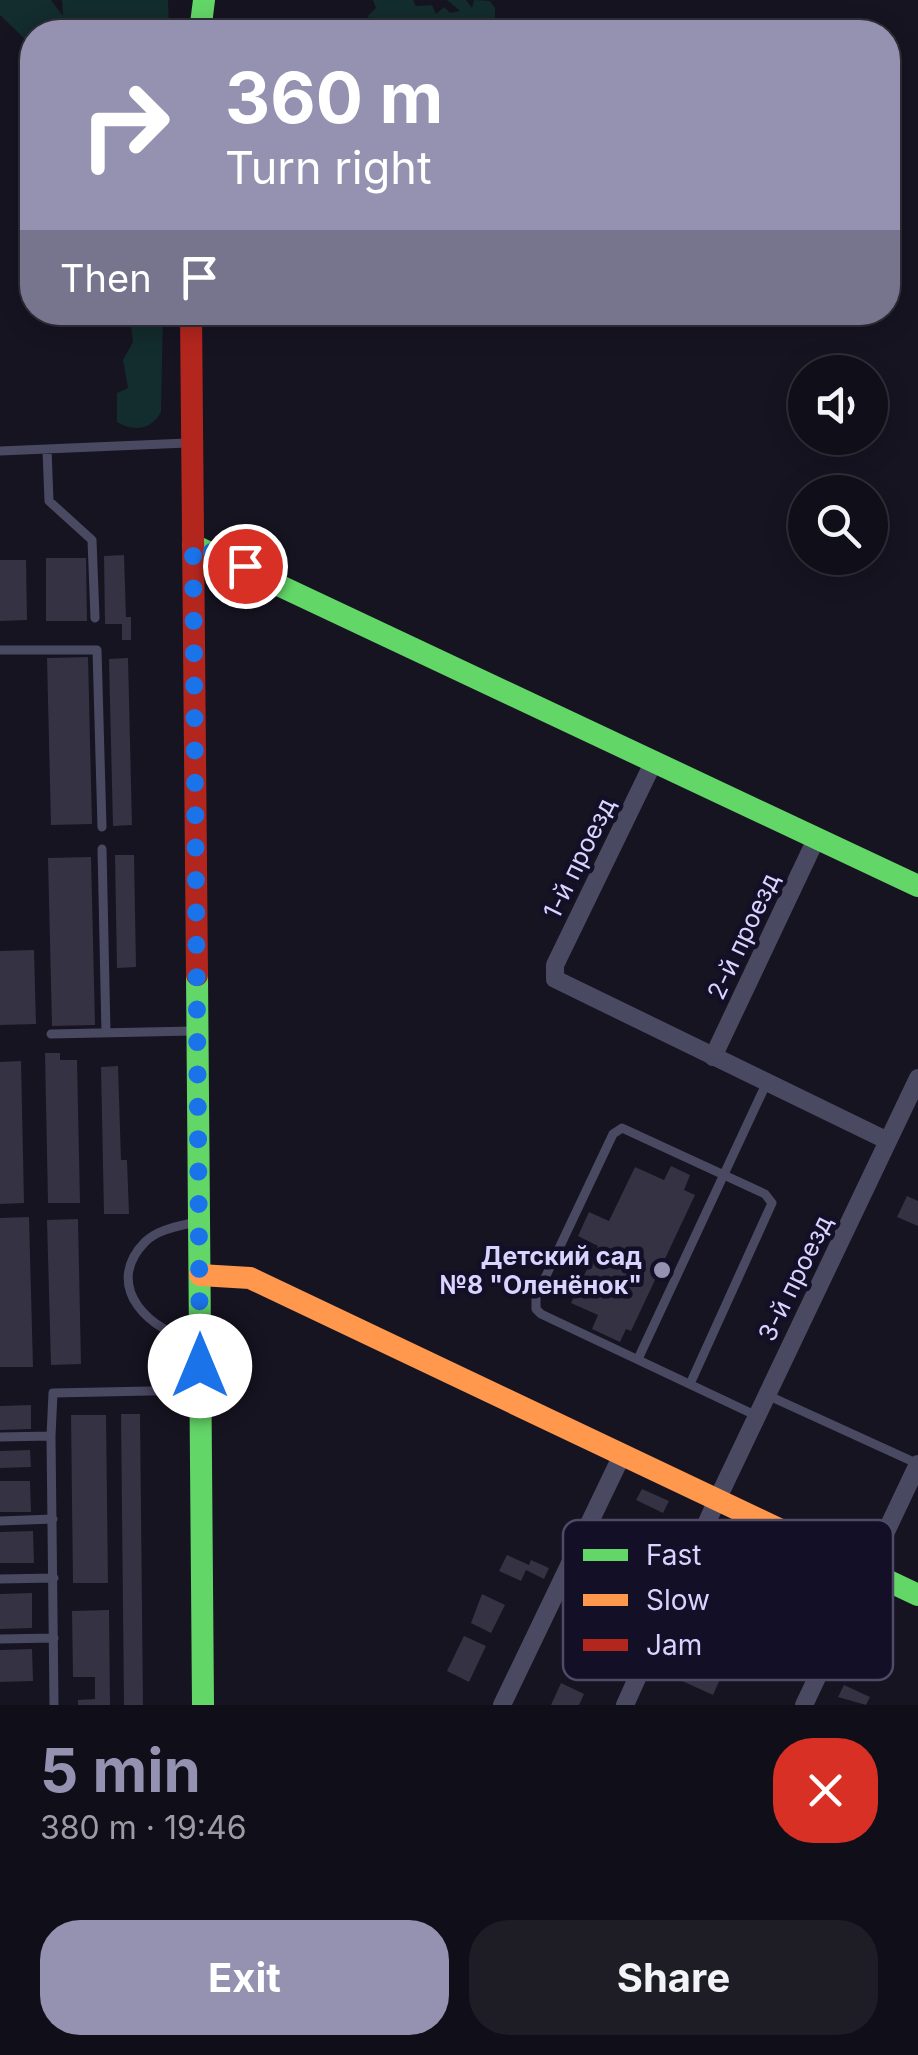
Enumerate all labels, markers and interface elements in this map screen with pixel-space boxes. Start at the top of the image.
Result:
text: 360 m [225,55,443,140]
icon: right [60,60,190,190]
text: Turn right [225,140,432,195]
icon: arrive [172,250,227,305]
text: Then [60,255,152,301]
map controls [788,355,888,575]
button: sound [788,355,888,455]
button: search [788,475,888,575]
pin [203,524,288,609]
icon: arrive [218,539,273,594]
street label: 1-й проезд [537,793,621,923]
street label: 2-й проезд [701,868,785,1004]
street label: 3-й проезд [752,1210,838,1346]
place label: Детский сад №8 "Оленёнок" [439,1241,642,1300]
marker: Детский сад №8 "Оленёнок" [651,1259,673,1281]
position arrow [148,1314,252,1418]
legend [563,1520,893,1680]
text: Fast [646,1538,702,1572]
text: Slow [646,1583,710,1617]
text: Jam [646,1628,702,1662]
text: 5 min [40,1734,201,1806]
button: close [773,1738,878,1843]
text: 380 m · 19:46 [40,1808,247,1847]
button: Exit [40,1920,449,2035]
button: Share [469,1920,878,2035]

